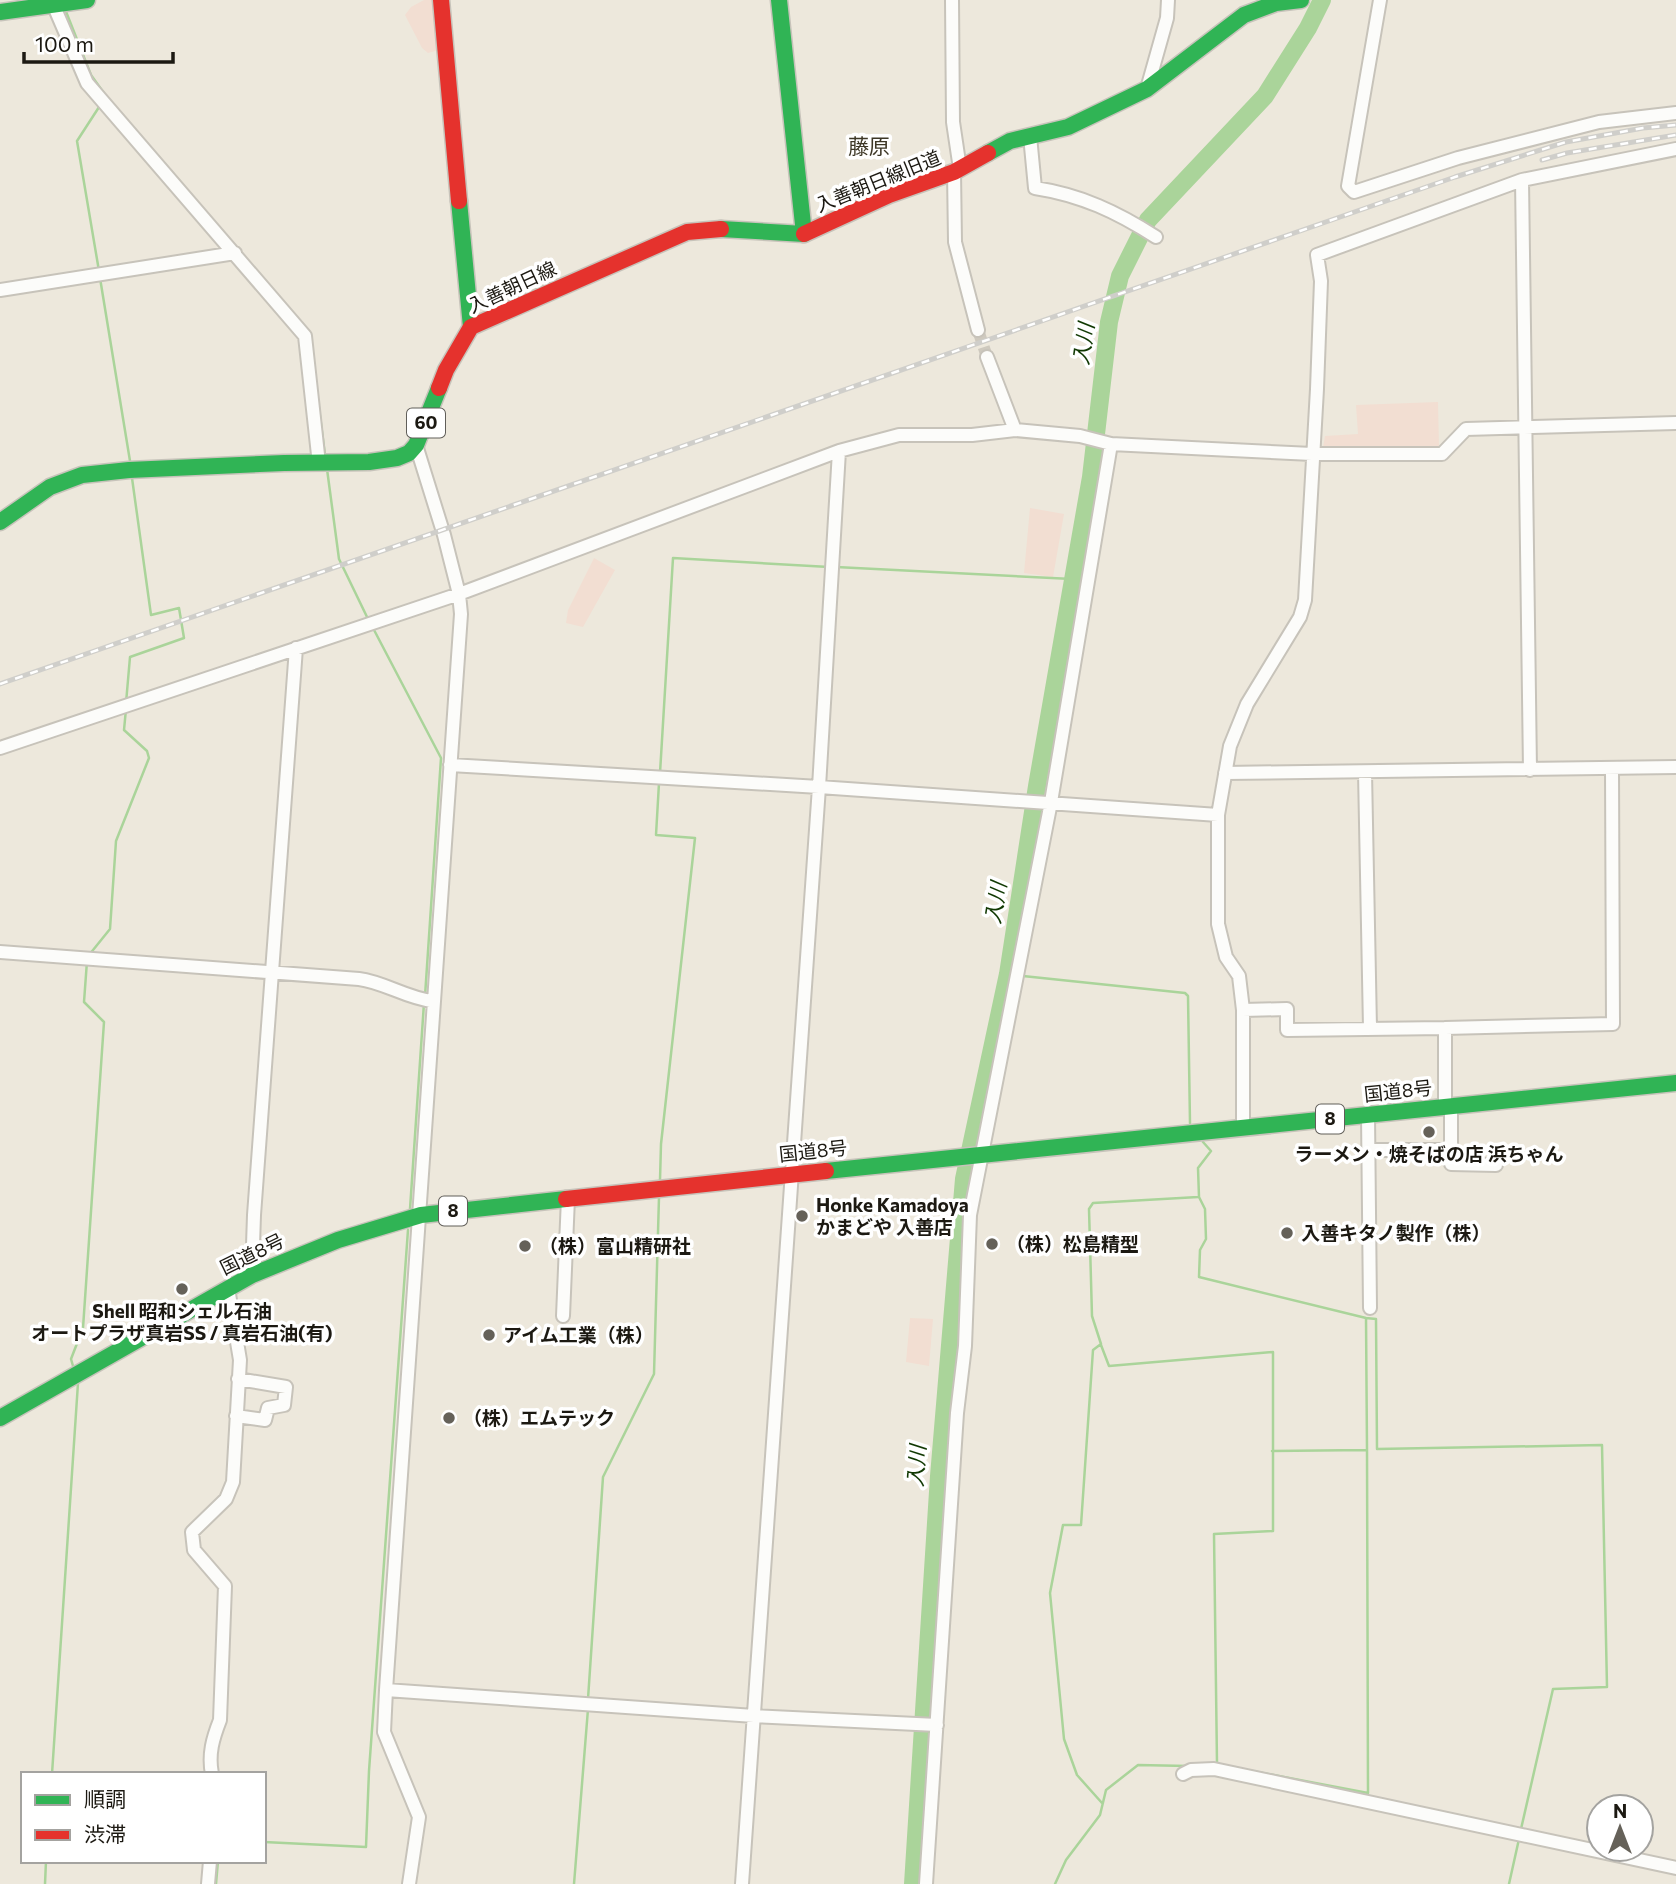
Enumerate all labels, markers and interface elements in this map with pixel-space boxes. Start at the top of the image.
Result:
scale bar [24,21,173,65]
text: 100 m [35,31,94,56]
district label: 藤原 [848,133,890,158]
street label: 入善朝日線旧道 [812,145,944,216]
street label: 入善朝日線 [464,256,560,317]
water label: 入川 [1067,319,1098,366]
road number: 60 [407,408,445,438]
water label: 入川 [979,878,1010,925]
street label: 国道8号 [1363,1075,1433,1106]
road number: 8 [1316,1104,1344,1134]
marker: ラーメン・焼そばの店 浜ちゃん [1421,1124,1437,1140]
street label: 国道8号 [778,1135,848,1166]
place label: ラーメン・焼そばの店 浜ちゃん [1295,1142,1563,1165]
place label: Honke Kamadoya かまどや 入善店 [816,1193,969,1238]
road number: 8 [439,1196,467,1226]
marker: Honke Kamadoya かまどや 入善店 [794,1208,810,1224]
place label: 入善キタノ製作（株） [1301,1221,1490,1244]
marker: 入善キタノ製作（株） [1279,1225,1295,1241]
street label: 国道8号 [216,1228,288,1279]
place label: （株）松島精型 [1006,1232,1139,1255]
place label: （株）富山精研社 [539,1234,691,1257]
marker: （株）松島精型 [984,1236,1000,1252]
marker: （株）富山精研社 [517,1238,533,1254]
marker: Shell 昭和シェル石油 オートプラザ真岩SS / 真岩石油(有) [174,1281,190,1297]
place label: Shell 昭和シェル石油 オートプラザ真岩SS / 真岩石油(有) [31,1299,333,1344]
place label: アイム工業（株） [503,1323,654,1346]
marker: アイム工業（株） [481,1327,497,1343]
place label: （株）エムテック [463,1406,615,1429]
marker: （株）エムテック [441,1410,457,1426]
water label: 入川 [902,1442,930,1488]
legend [21,1772,266,1863]
text: 順調 [84,1786,126,1811]
north arrow [1585,1793,1655,1863]
text: N [1613,1799,1627,1822]
text: 渋滞 [84,1821,126,1846]

